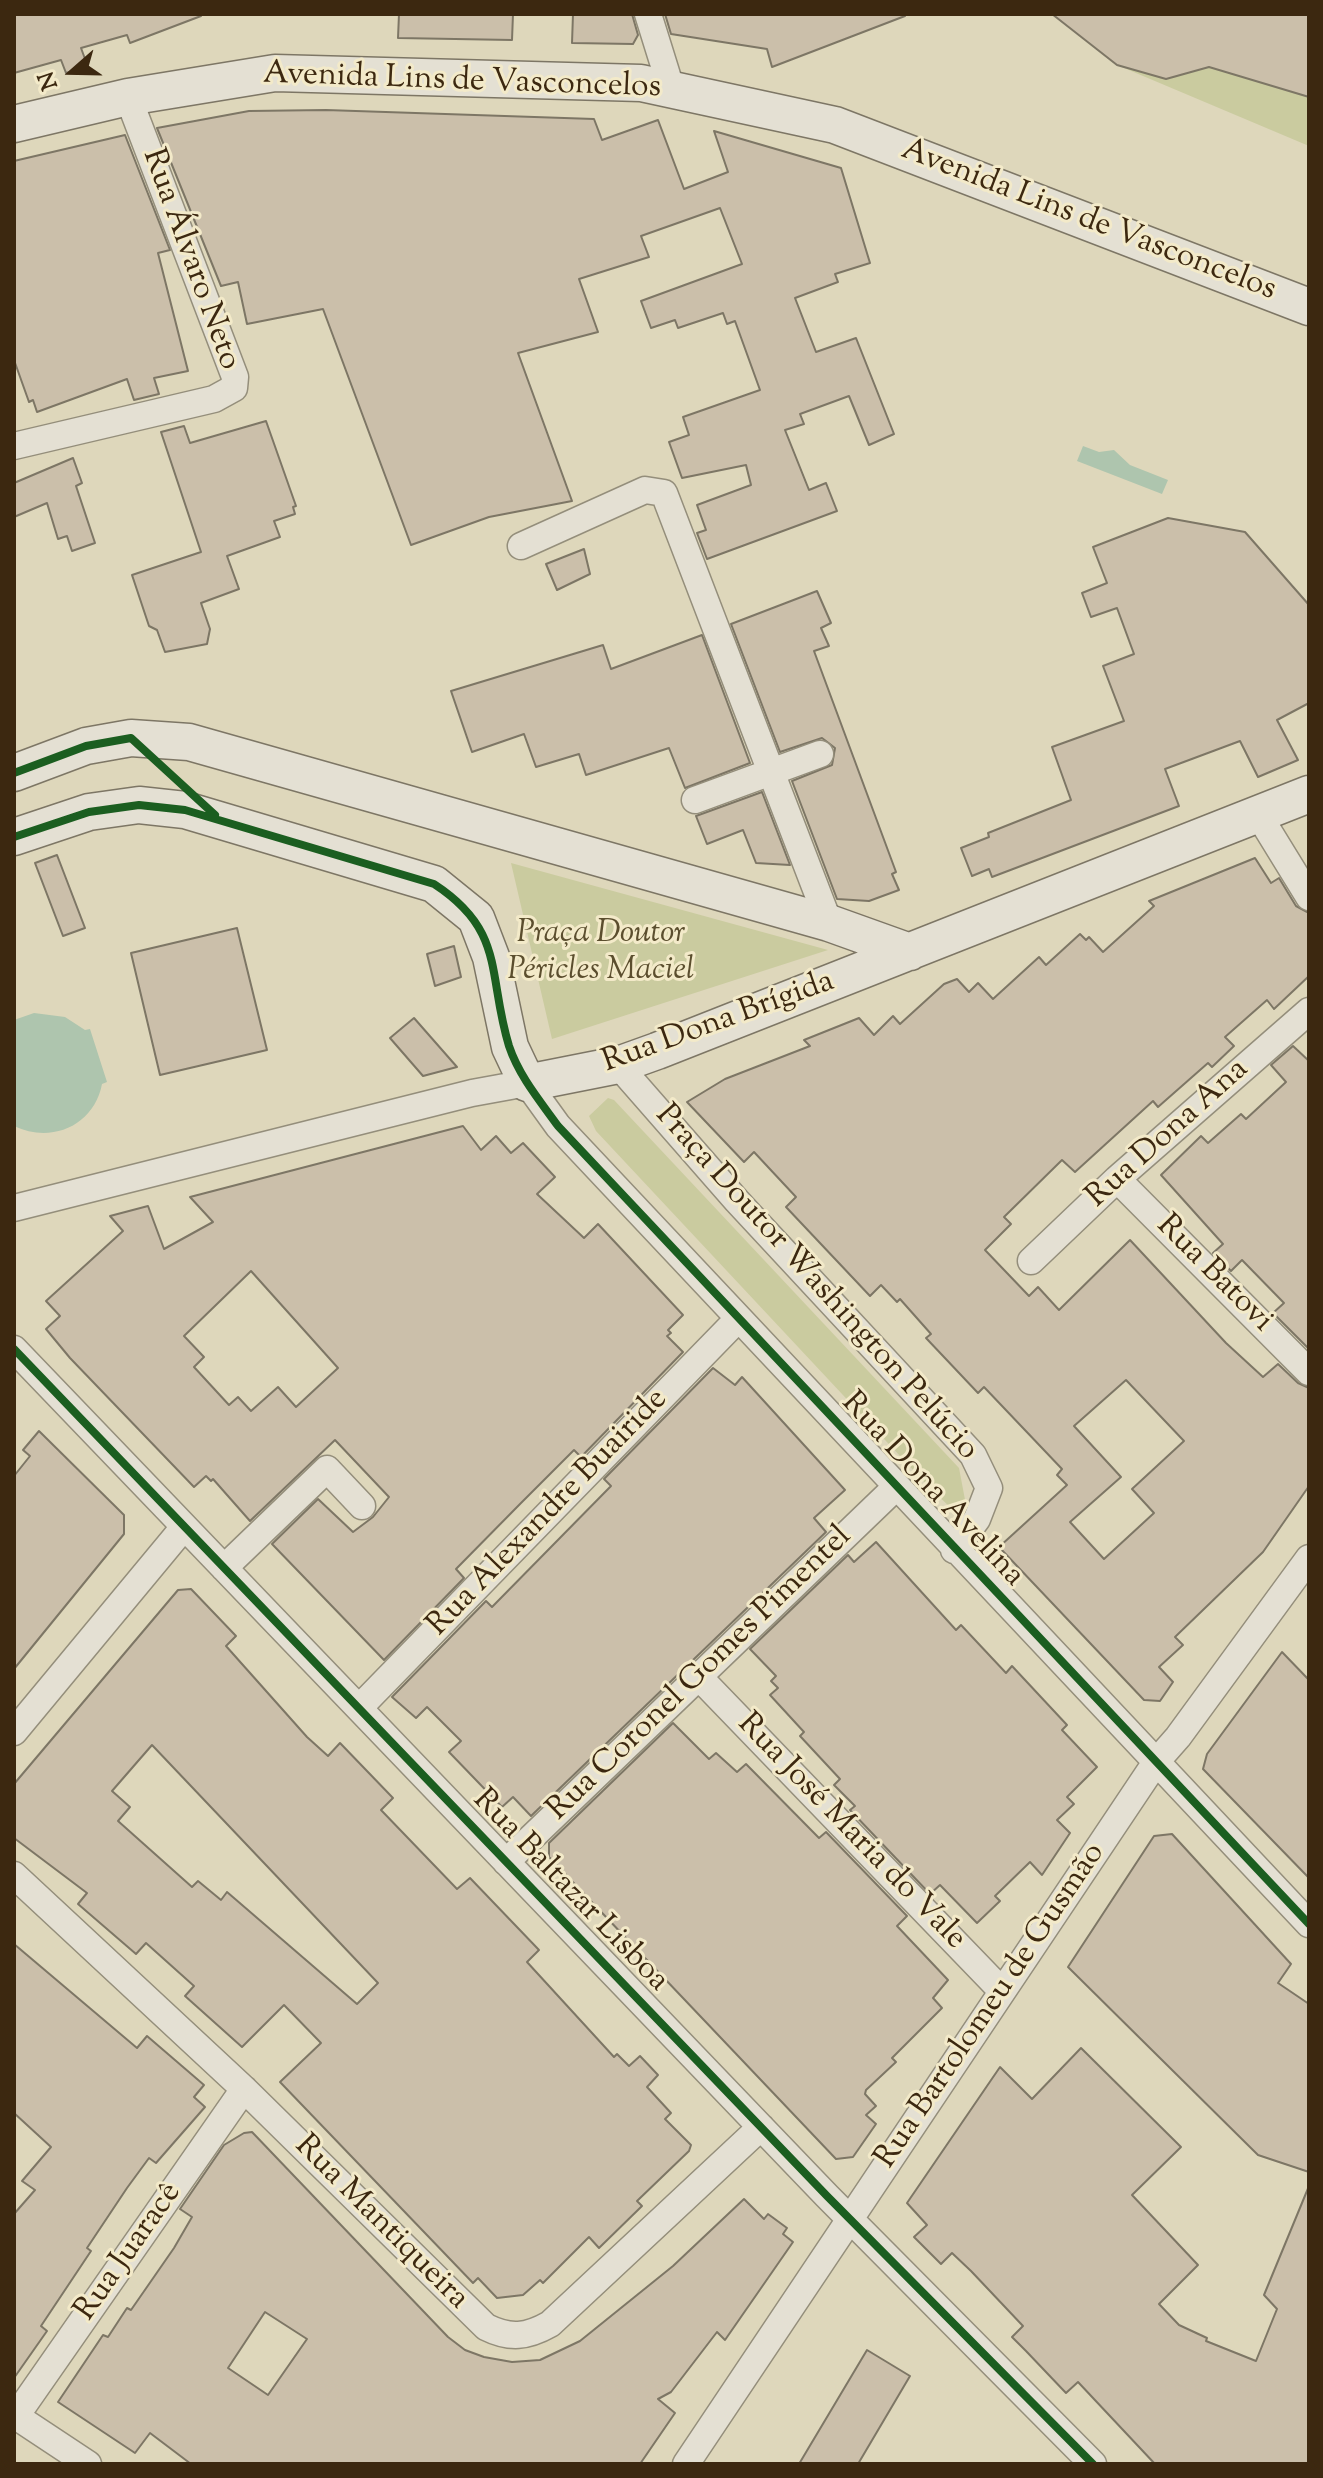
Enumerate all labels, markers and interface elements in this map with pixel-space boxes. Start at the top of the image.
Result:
north arrow [32,32,112,112]
street label: Avenida Lins de Vasconcelos [262,57,662,109]
text: N [31,66,67,94]
street label: Avenida Lins de Vasconcelos [895,133,1281,311]
street label: Rua Álvaro Neto [131,144,247,376]
park label: Praça Doutor Péricles Maciel [508,917,694,992]
street label: Rua Dona Brígida [598,964,840,1084]
street label: Rua Dona Ana [1080,1052,1258,1218]
street label: Praça Doutor Washington Pelúcio [645,1098,985,1470]
street label: Rua Batovi [1146,1208,1280,1342]
street label: Rua Alexandre Buairide [421,1382,677,1646]
street label: Rua Dona Avelina [831,1386,1031,1596]
street label: Rua Coronel Gomes Pimentel [541,1519,861,1831]
street label: Rua José Maria do Vale [727,1707,973,1959]
street label: Rua Baltazar Lisboa [462,1783,676,2001]
street label: Rua Bartolomeu de Gusmão [869,1837,1115,2177]
street label: Rua Mantiqueira [285,2129,475,2319]
street label: Rua Juaracê [68,2177,192,2329]

